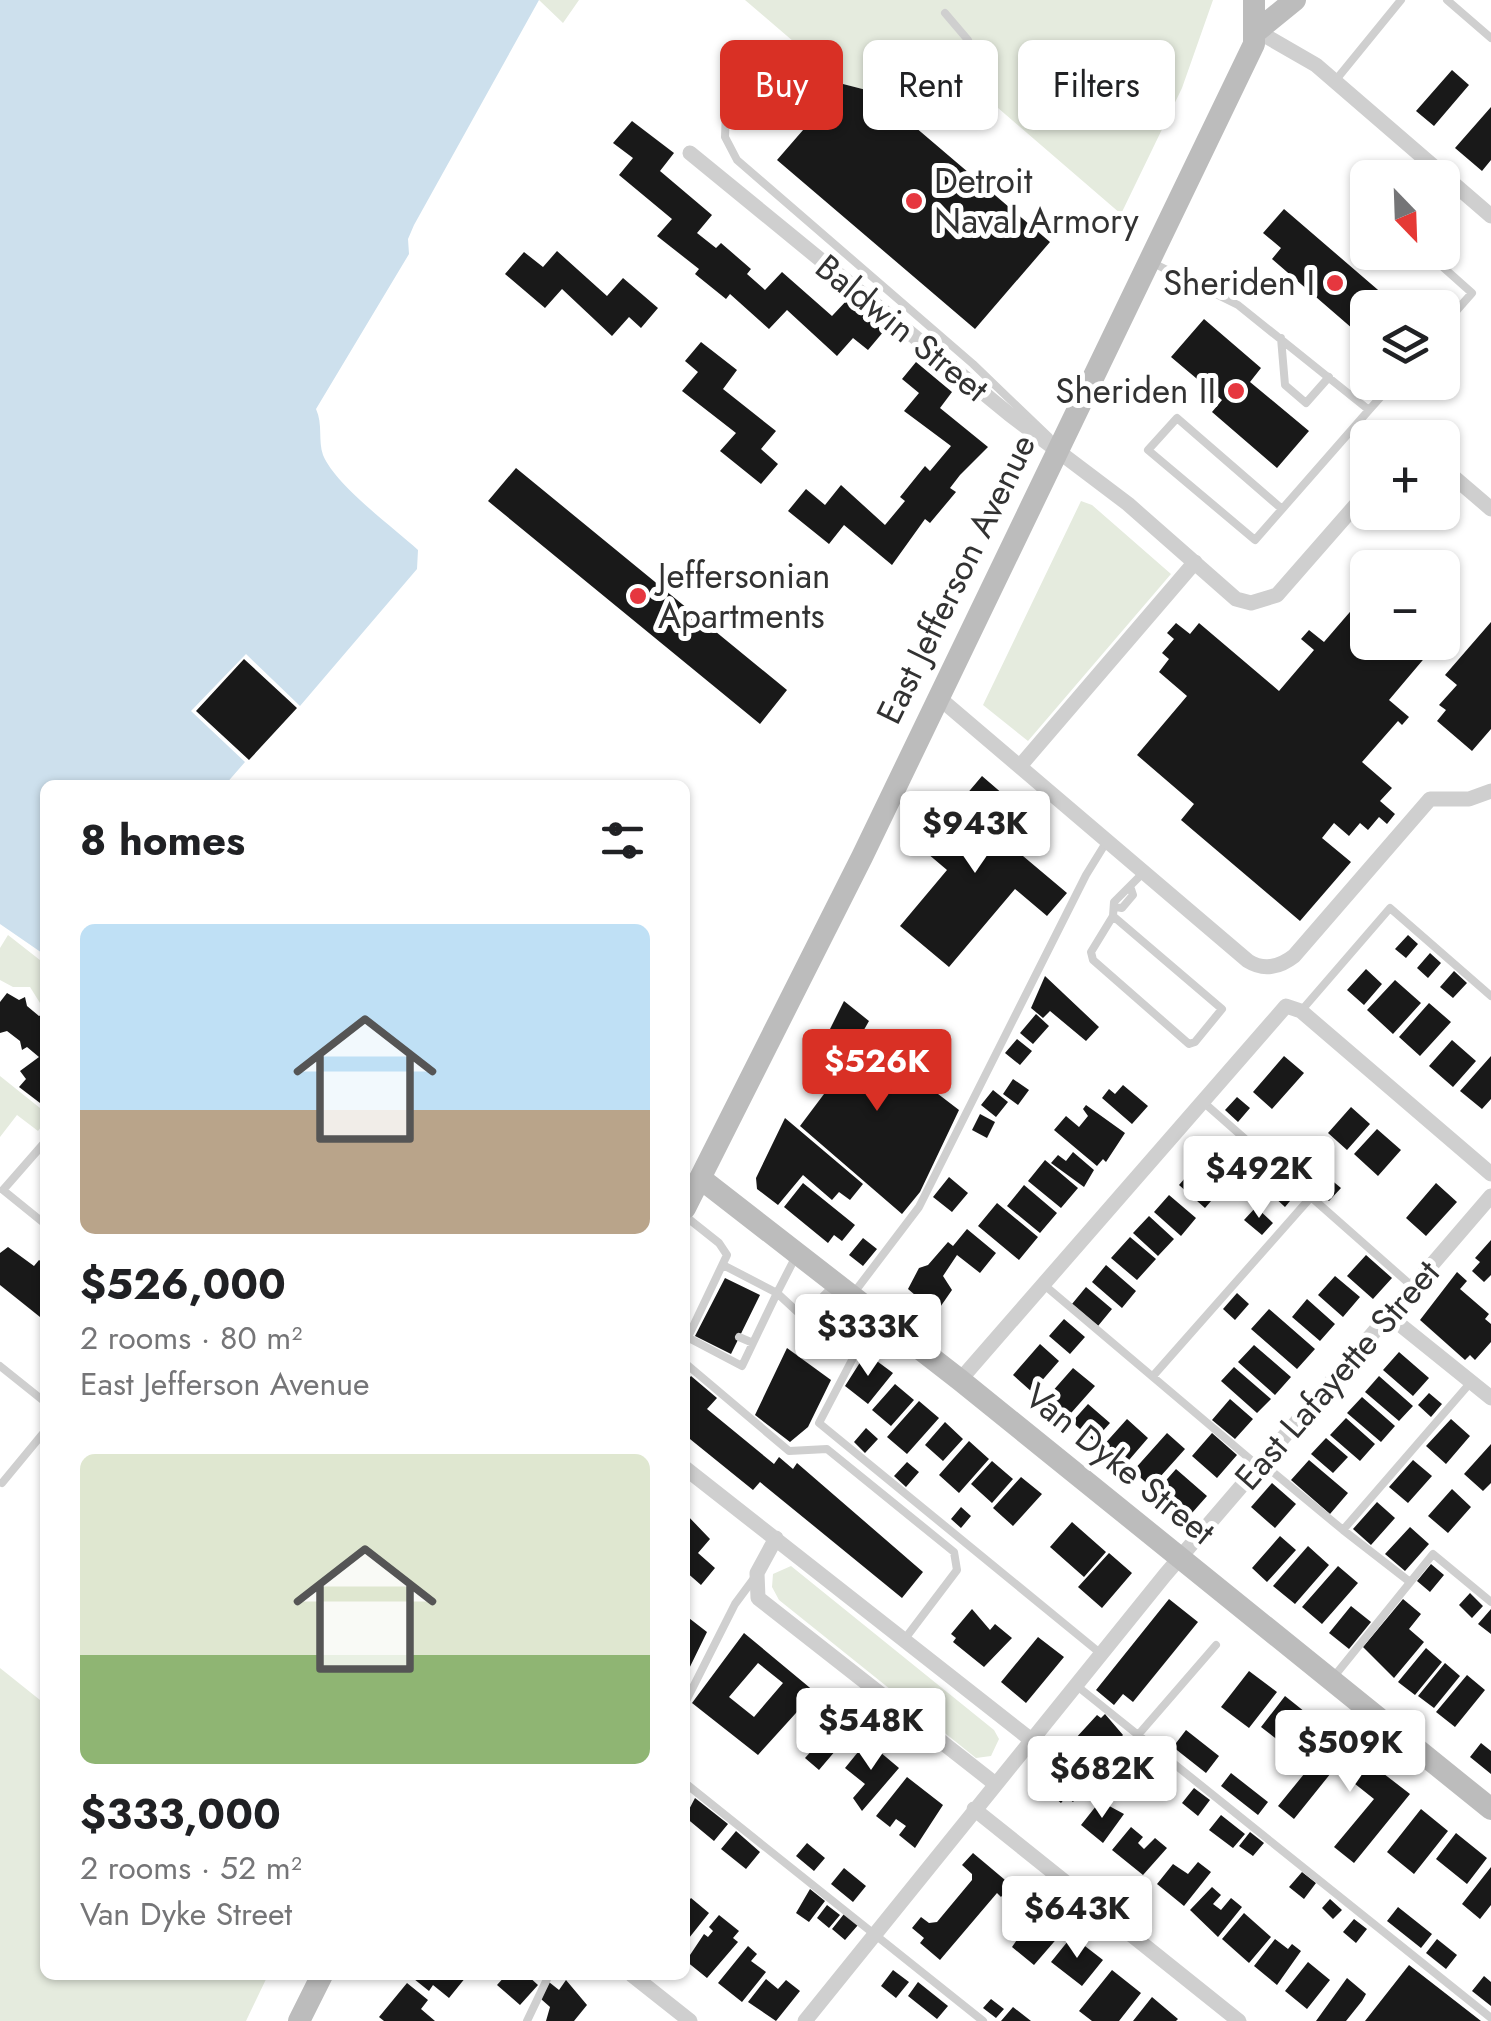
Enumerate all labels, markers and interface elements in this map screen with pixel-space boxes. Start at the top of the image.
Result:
chip: Buy [720,40,843,130]
chip: Rent [863,40,998,130]
chip: Filters [1018,40,1175,130]
place label: Detroit Naval Armory [934,156,1139,246]
north arrow [1350,160,1460,270]
map controls [1350,160,1460,660]
marker: Detroit Naval Armory [903,190,925,212]
street label: Baldwin Street [805,243,1000,414]
place label: Sheriden I [1163,258,1315,308]
marker: Sheriden I [1324,272,1346,294]
button: layers [1350,290,1460,400]
place label: Sheriden II [1055,366,1216,416]
marker: Sheriden II [1225,380,1247,402]
button: + [1350,420,1460,530]
street label: East Jefferson Avenue [864,426,1048,732]
button: − [1350,550,1460,660]
place label: Jeffersonian Apartments [654,551,830,641]
marker: Jeffersonian Apartments [627,585,649,607]
pin: $943K [905,791,1045,876]
text: $943K [922,800,1028,846]
text: 8 homes [80,810,245,871]
icon: filters [595,813,650,868]
icon: home [275,989,455,1169]
pin: $526K [807,1029,947,1114]
text: $526K [824,1038,930,1084]
pin: $492K [1189,1136,1329,1221]
text: $492K [1205,1145,1313,1191]
street label: East Lafayette Street [1223,1249,1451,1501]
text: $526,000 [80,1254,286,1315]
pin: $333K [798,1294,938,1379]
text: $333K [817,1303,919,1349]
text: 2 rooms · 80 m² [80,1315,302,1361]
text: East Jefferson Avenue [80,1361,370,1407]
street label: Van Dyke Street [1014,1372,1226,1557]
icon: home [275,1519,455,1699]
pin: $548K [801,1688,941,1773]
text: $548K [818,1697,924,1743]
pin: $509K [1280,1710,1420,1795]
text: $509K [1297,1719,1403,1765]
pin: $682K [1032,1736,1172,1821]
text: $682K [1050,1745,1154,1791]
text: $333,000 [80,1784,281,1845]
text: 2 rooms · 52 m² [80,1845,302,1891]
pin: $643K [1007,1876,1147,1961]
text: $643K [1024,1885,1130,1931]
text: Van Dyke Street [80,1891,292,1937]

